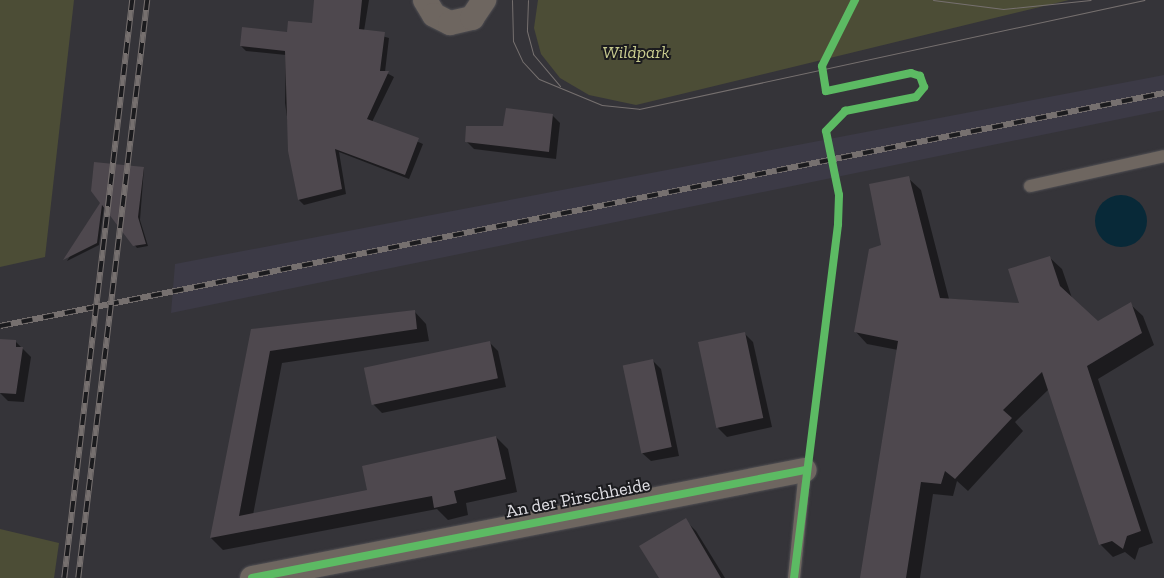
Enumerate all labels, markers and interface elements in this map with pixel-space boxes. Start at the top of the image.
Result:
park label: Wildpark [603,41,669,63]
street label: An der Pirschheide [504,473,652,523]

